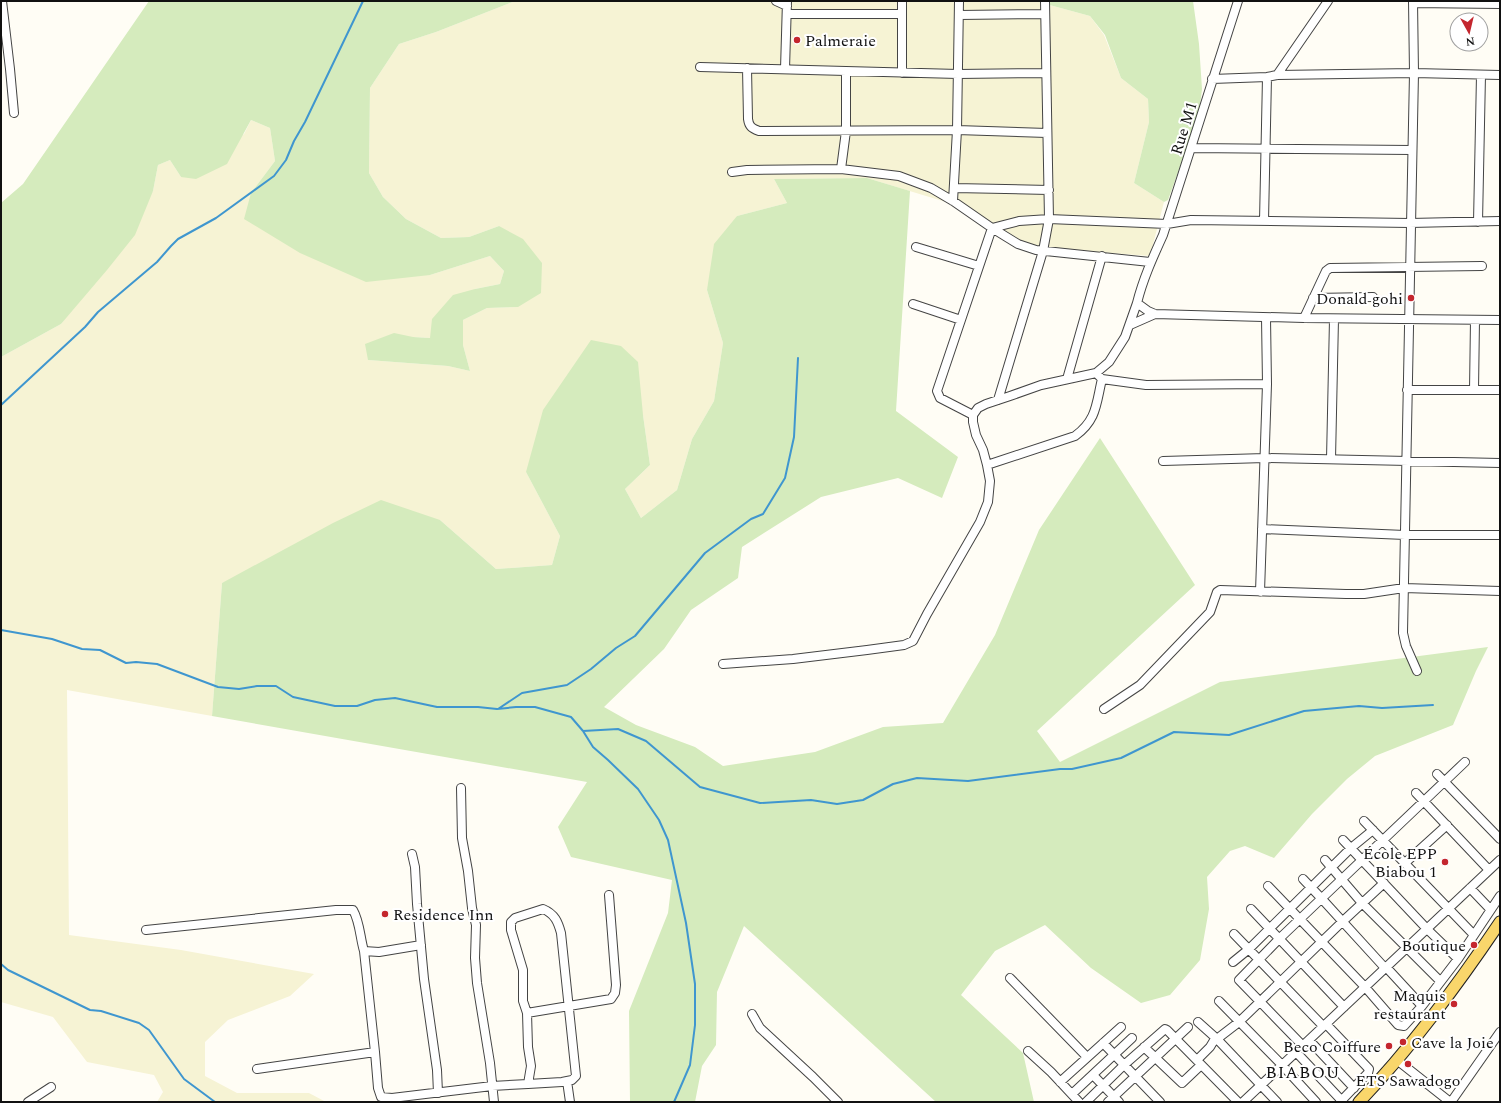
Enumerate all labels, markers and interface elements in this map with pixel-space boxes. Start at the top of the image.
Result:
north arrow [1449,12,1489,52]
place label: Palmeraie [805,29,876,53]
text: N [1465,32,1476,50]
marker: Palmeraie [792,35,802,45]
street label: Rue M1 [1164,99,1203,158]
place label: Donald gohi [1316,287,1403,311]
marker: Donald gohi [1406,293,1416,303]
place label: École EPP Biabou 1 [1363,842,1437,884]
marker: École EPP Biabou 1 [1440,857,1450,867]
place label: Residence Inn [393,903,494,927]
marker: Residence Inn [380,909,390,919]
place label: Boutique [1401,934,1466,958]
marker: Boutique [1469,940,1479,950]
place label: Maquis restaurant [1373,984,1446,1026]
marker: Maquis restaurant [1449,999,1459,1009]
place label: Cave la Joie [1411,1031,1494,1055]
place label: Beco Coiffure [1283,1035,1381,1059]
marker: Cave la Joie [1398,1037,1408,1047]
marker: Beco Coiffure [1384,1041,1394,1051]
marker: ETS Sawadogo [1403,1059,1413,1069]
district label: BIABOU [1265,1060,1341,1086]
place label: ETS Sawadogo [1355,1069,1461,1093]

